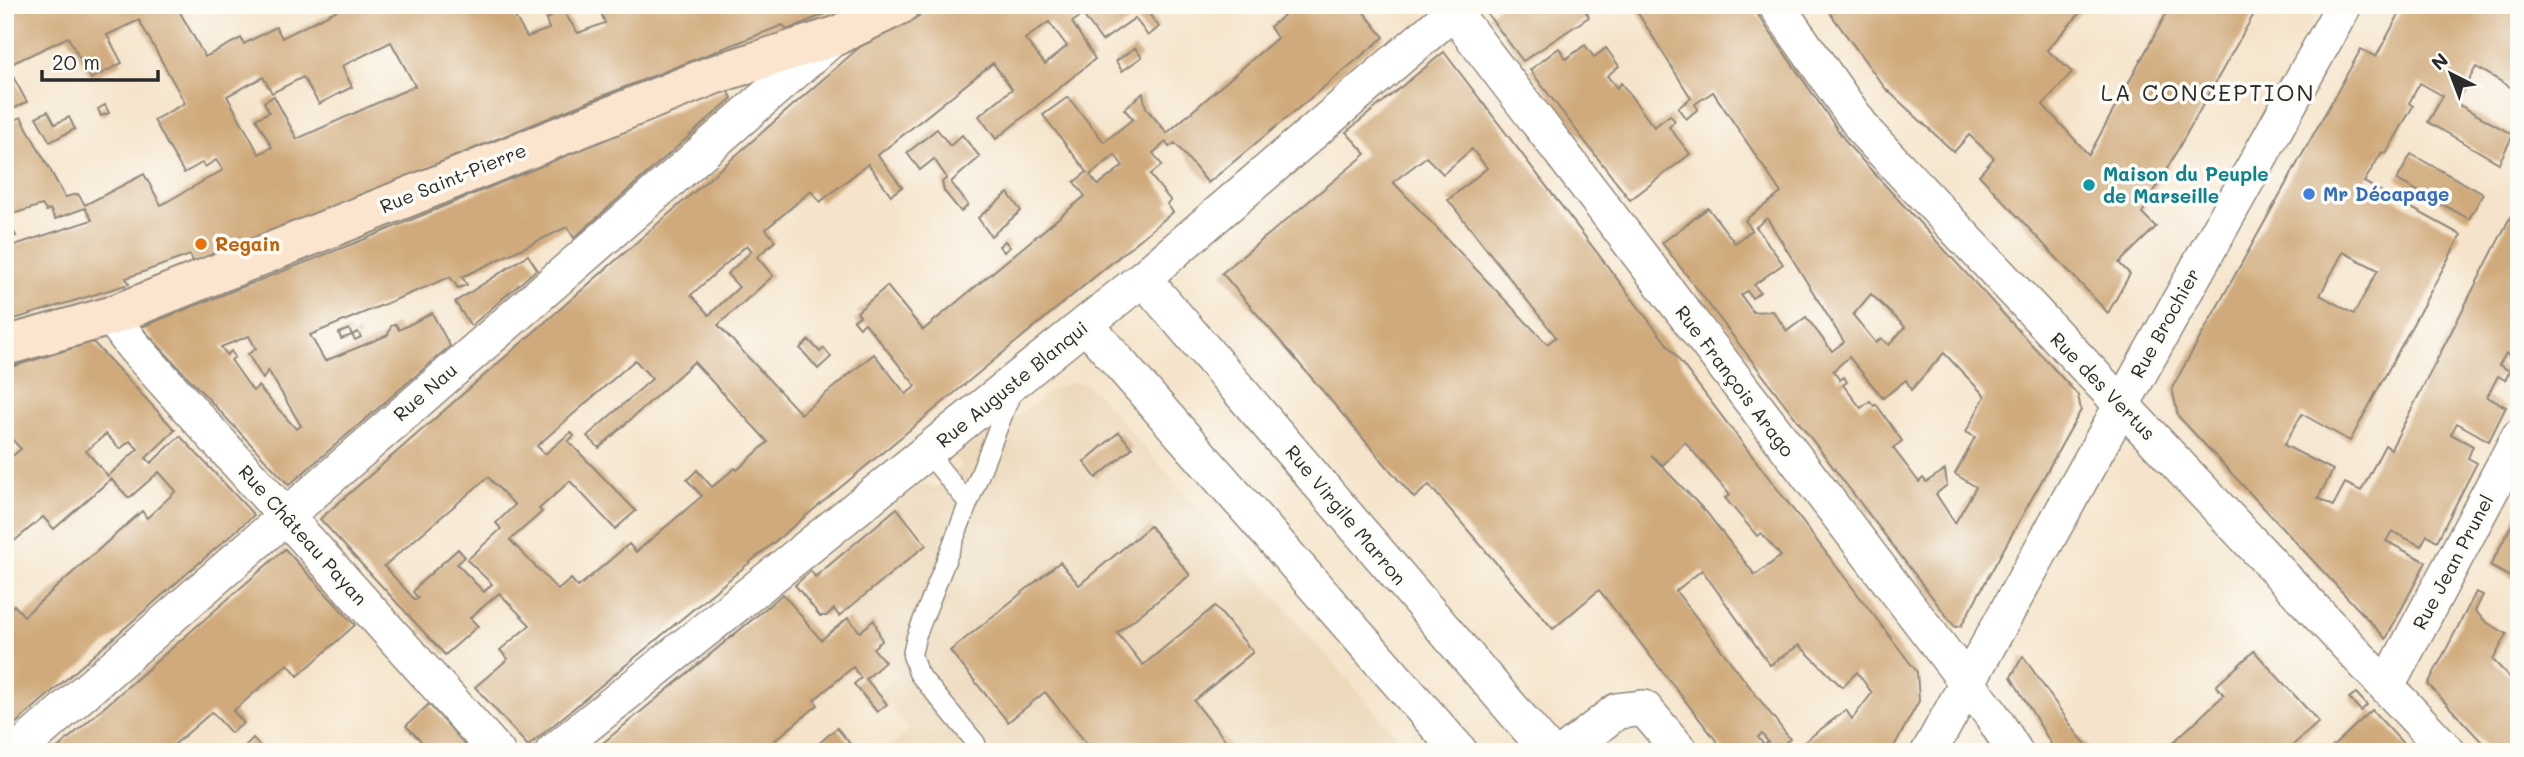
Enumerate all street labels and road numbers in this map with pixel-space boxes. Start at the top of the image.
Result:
street label: Rue Saint-Pierre [376,137,530,218]
street label: Rue Brochier [2124,263,2205,382]
street label: Rue François Arago [1670,300,1801,461]
street label: Rue Auguste Blanqui [931,315,1093,453]
street label: Rue des Vertus [2045,326,2161,445]
street label: Rue Nau [388,357,462,426]
street label: Rue Virgile Marron [1280,440,1412,590]
street label: Rue Château Payan [234,459,373,610]
street label: Rue Jean Prunel [2406,490,2499,634]

